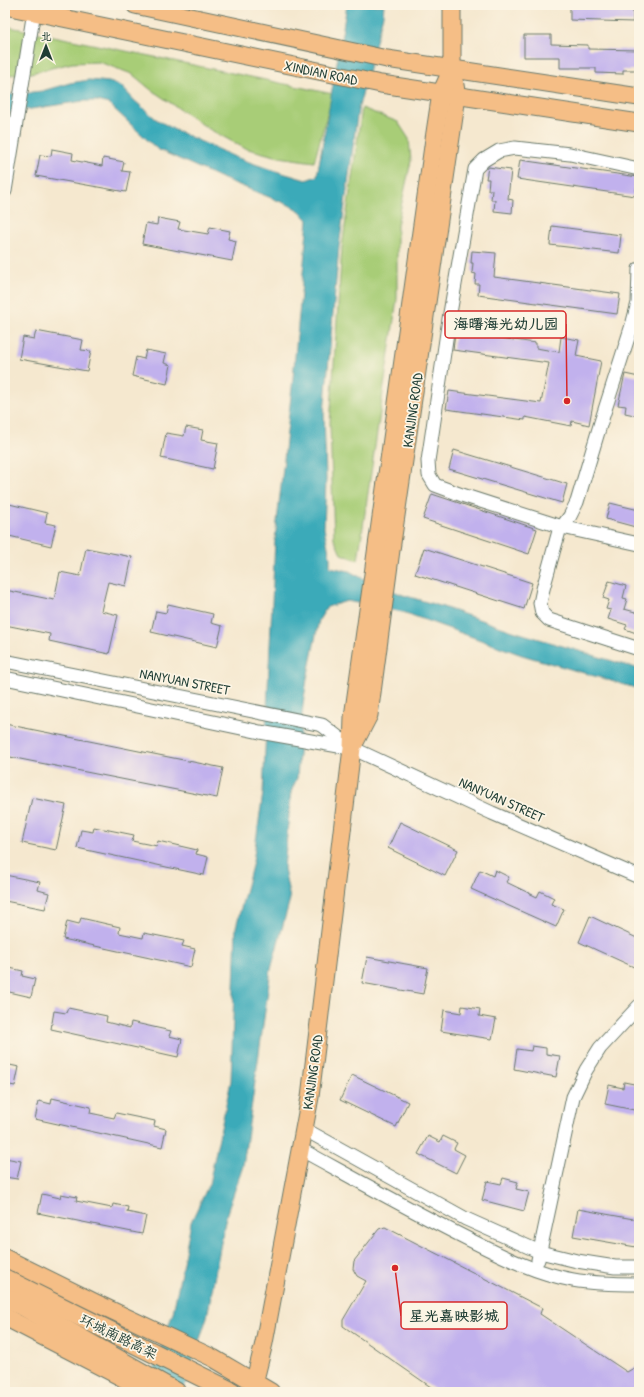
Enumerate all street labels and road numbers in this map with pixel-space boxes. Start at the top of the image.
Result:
street label: XINDIAN ROAD [283,55,360,89]
street label: KANJING ROAD [397,371,427,449]
street label: NANYUAN STREET [138,663,232,699]
street label: NANYUAN STREET [456,772,548,826]
street label: KANJING ROAD [297,1033,327,1111]
street label: 环城南路高架 [77,1309,161,1363]

